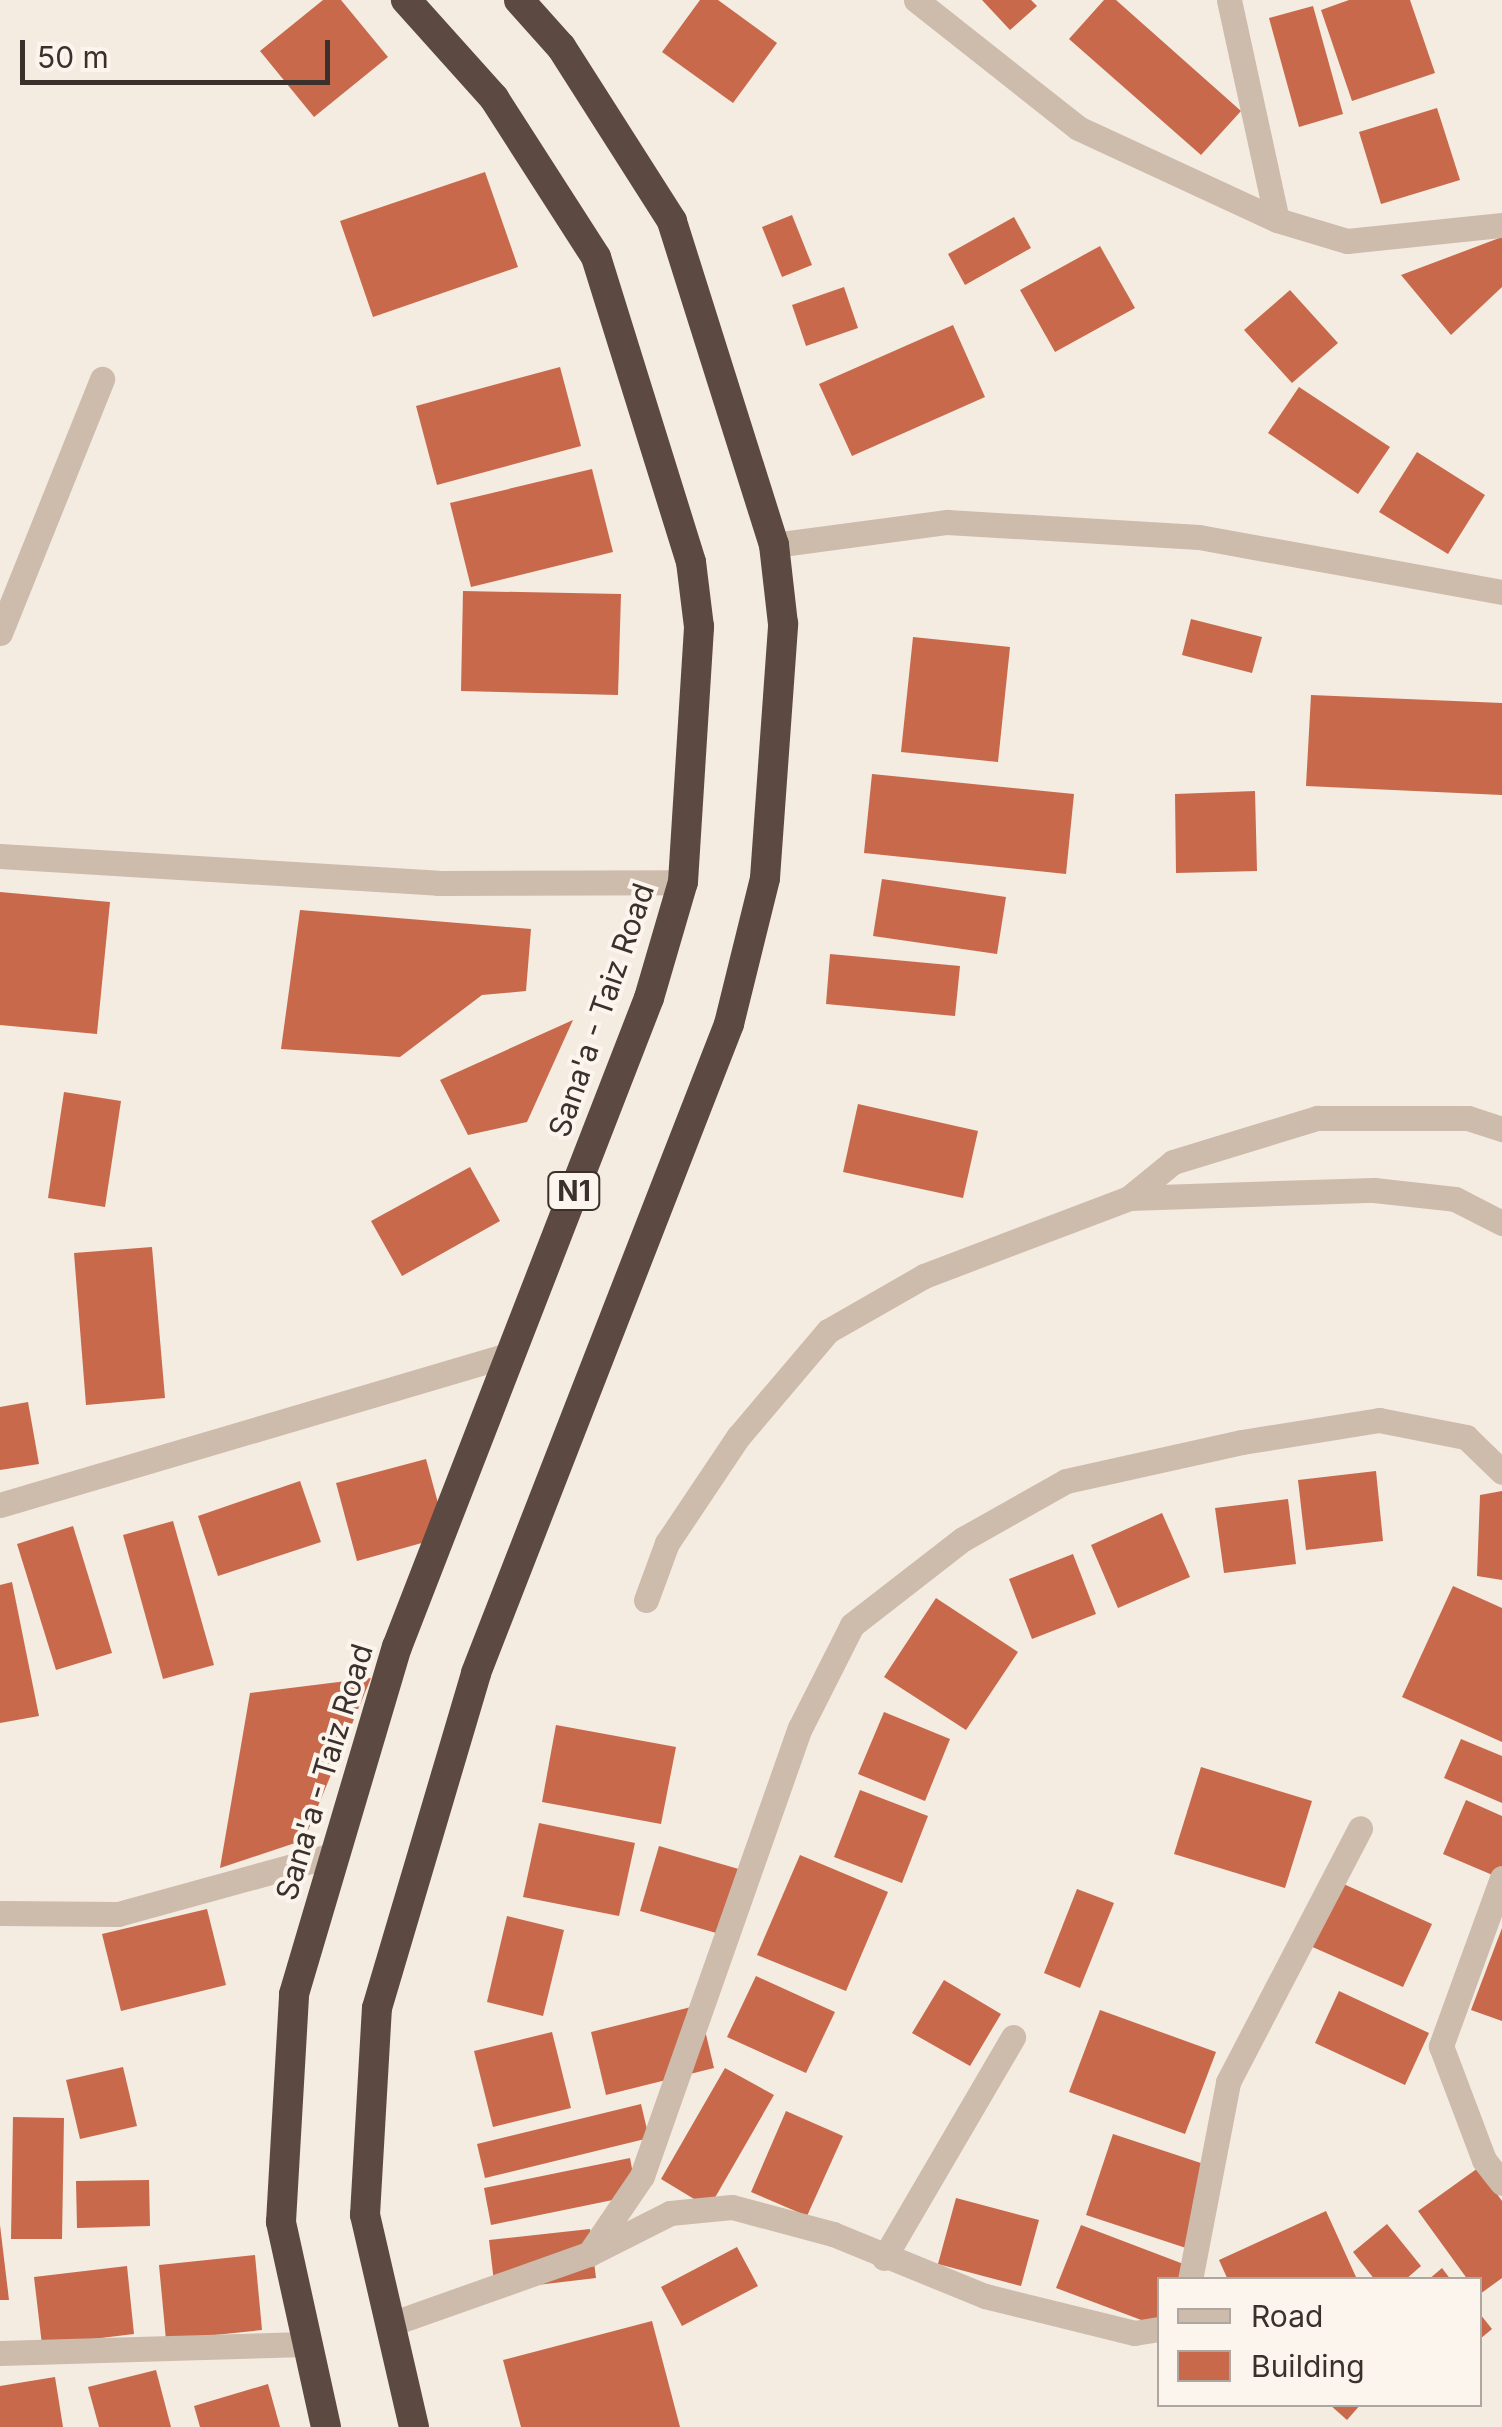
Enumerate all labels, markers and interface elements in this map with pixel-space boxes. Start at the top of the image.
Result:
scale bar [25,20,335,82]
text: 50 m [37,39,109,75]
street label: Sana'a - Taiz Road [541,878,661,1142]
road number: N1 [546,1168,602,1214]
street label: Sana'a - Taiz Road [268,1640,380,1904]
legend [1157,2277,1482,2407]
text: Road [1251,2298,1323,2334]
text: Building [1251,2348,1365,2384]

